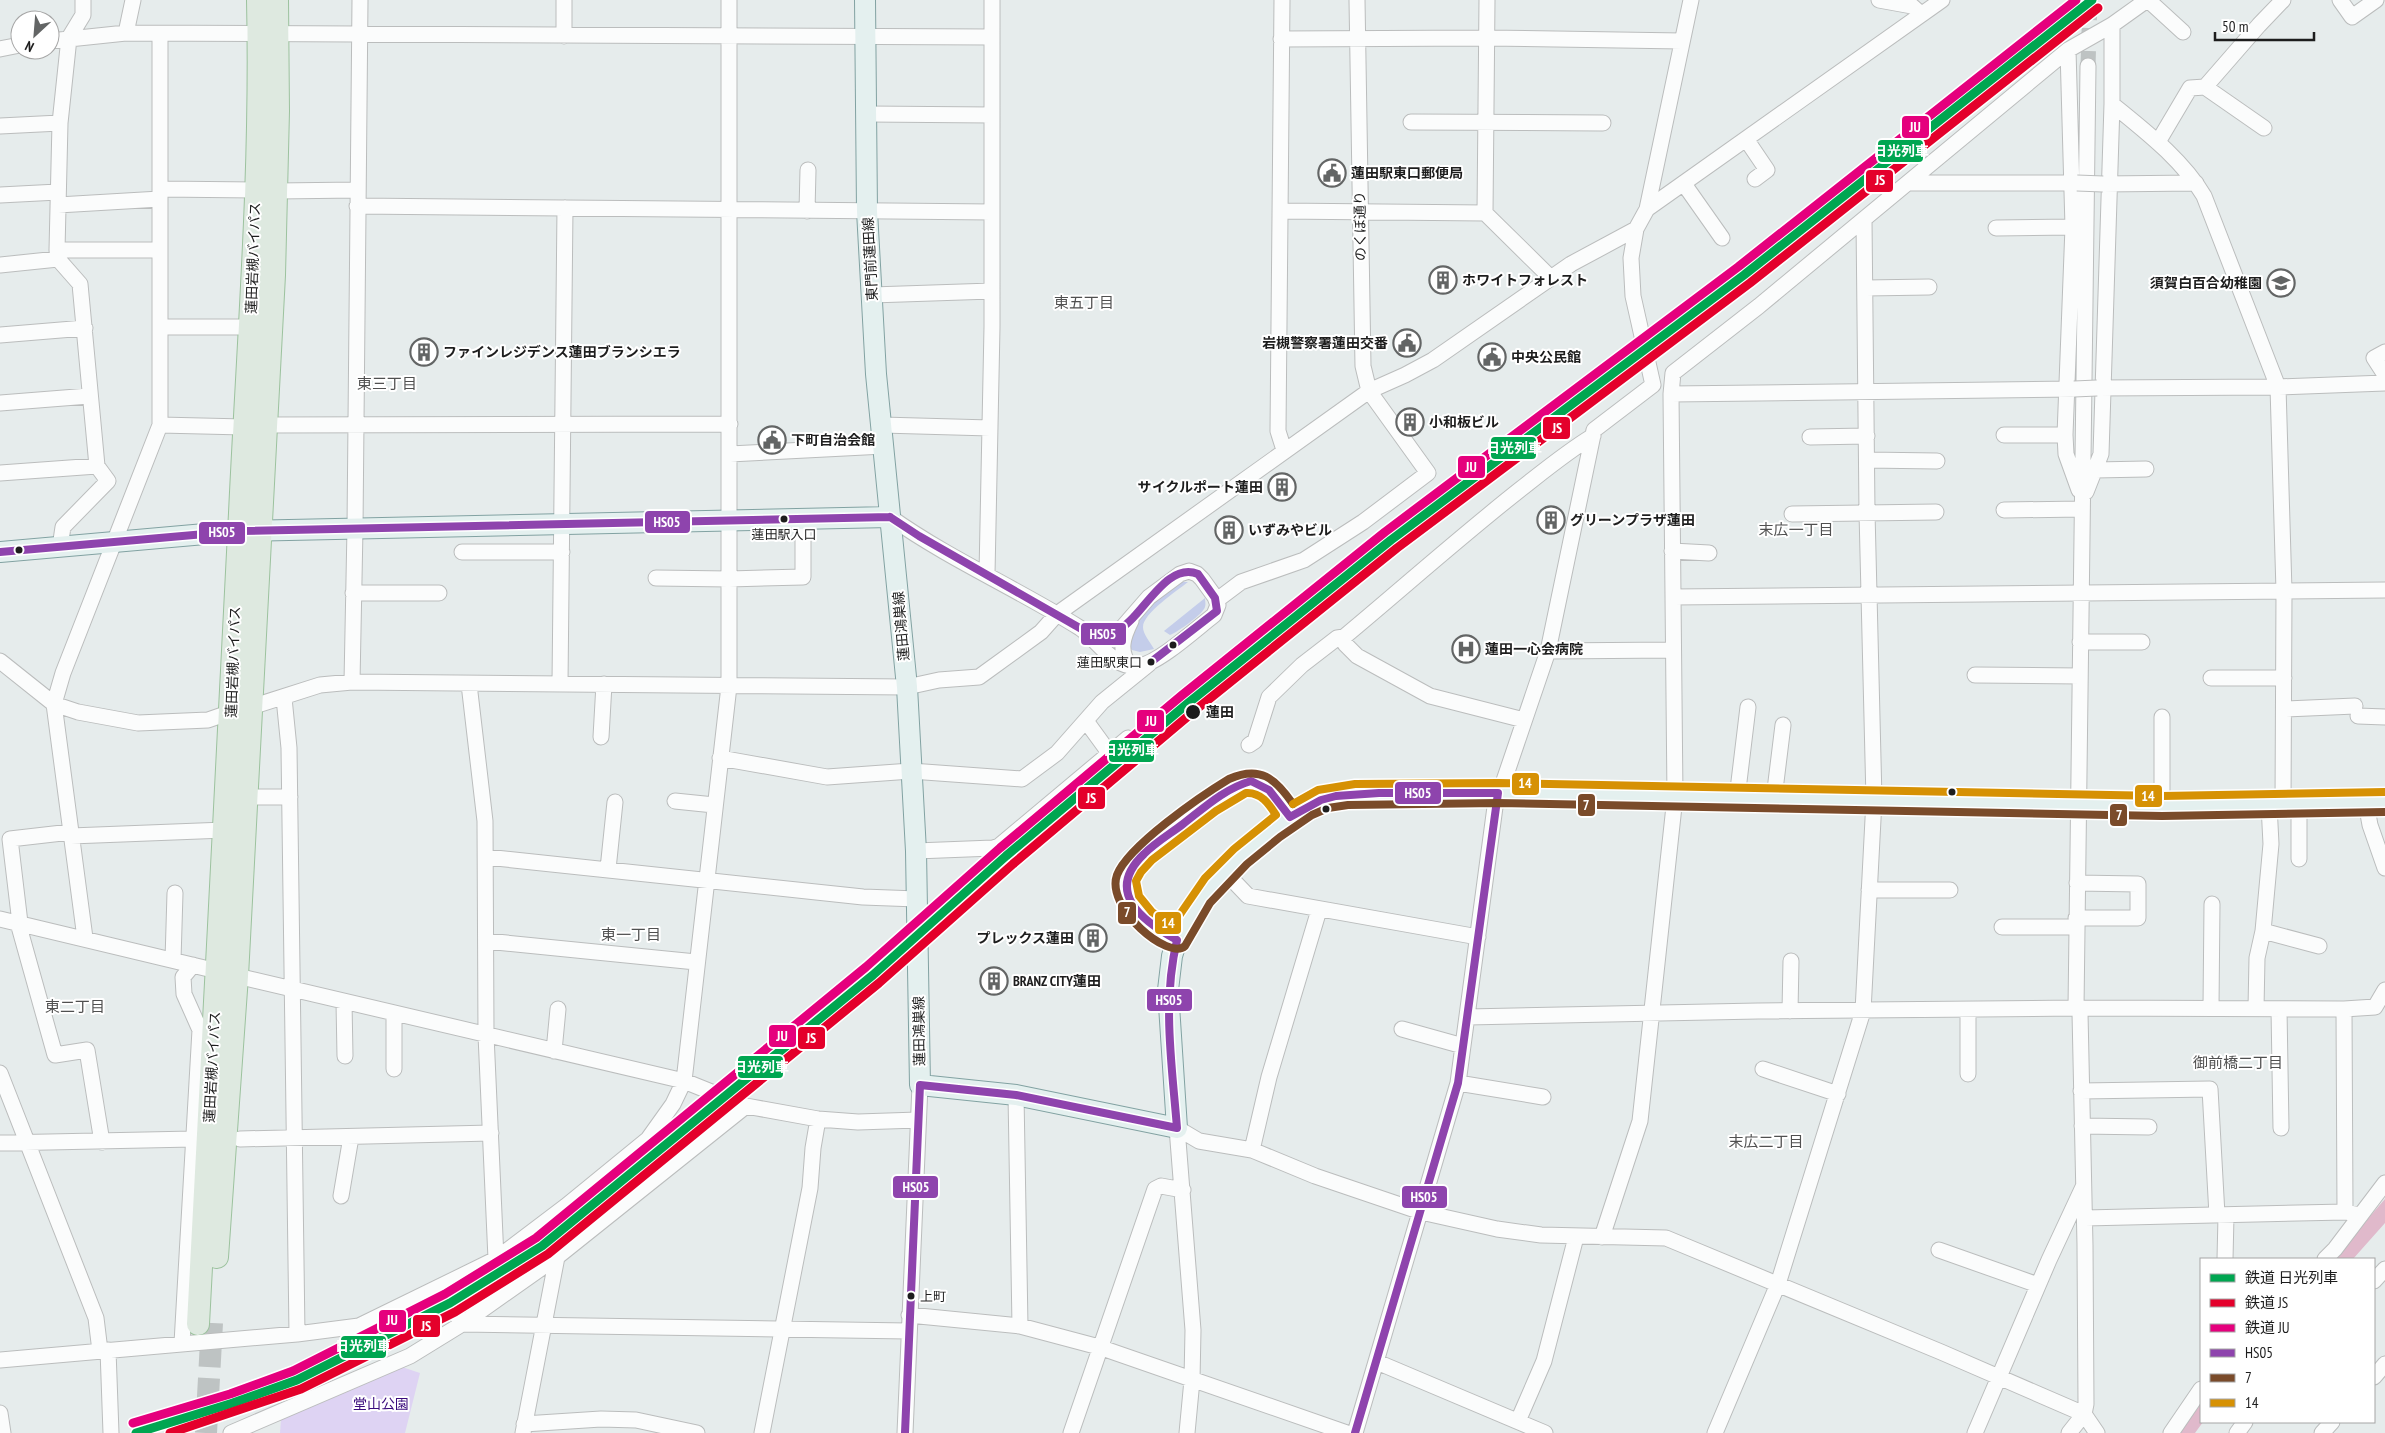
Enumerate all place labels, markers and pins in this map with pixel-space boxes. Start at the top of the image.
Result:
public building icon: 蓮田駅東口郵便局 [1317,158,1347,188]
place label: 蓮田駅東口郵便局 [1351,164,1463,182]
building icon: ホワイトフォレスト [1428,265,1458,295]
school or university icon: 須賀白百合幼稚園 [2266,268,2296,298]
place label: ホワイトフォレスト [1462,271,1588,289]
place label: 須賀白百合幼稚園 [2150,274,2262,292]
public building icon: 岩槻警察署蓮田交番 [1392,328,1422,358]
place label: 岩槻警察署蓮田交番 [1262,334,1388,352]
building icon: ファインレジデンス蓮田ブランシエラ [409,337,439,367]
public building icon: 中央公民館 [1477,342,1507,372]
place label: ファインレジデンス蓮田ブランシエラ [443,343,681,361]
place label: 中央公民館 [1511,348,1581,366]
building icon: 小和板ビル [1395,407,1425,437]
place label: 小和板ビル [1429,413,1499,431]
public building icon: 下町自治会館 [757,425,787,455]
place label: 下町自治会館 [791,431,875,449]
building icon: サイクルポート蓮田 [1267,472,1297,502]
place label: サイクルポート蓮田 [1138,478,1263,496]
building icon: グリーンプラザ蓮田 [1536,505,1566,535]
place label: グリーンプラザ蓮田 [1570,511,1695,529]
marker: 蓮田駅入口 [779,514,789,524]
building icon: いずみやビル [1214,515,1244,545]
place label: いずみやビル [1248,521,1332,539]
place label: 蓮田駅入口 [751,526,817,543]
unlabelled marker [14,545,24,555]
hospital icon: 蓮田一心会病院 [1451,634,1481,664]
unlabelled marker [1168,640,1178,650]
place label: 蓮田一心会病院 [1485,640,1583,658]
place label: 蓮田駅東口 [1077,654,1142,671]
marker: 蓮田駅東口 [1146,657,1156,667]
marker: 蓮田 [1184,703,1202,721]
place label: 蓮田 [1206,703,1234,721]
unlabelled marker [1947,787,1957,797]
unlabelled marker [1321,804,1331,814]
building icon: プレックス蓮田 [1078,923,1108,953]
place label: プレックス蓮田 [976,929,1074,947]
building icon: BRANZ CITY蓮田 [979,966,1009,996]
place label: BRANZ CITY蓮田 [1013,972,1101,990]
place label: 上町 [920,1288,946,1305]
marker: 上町 [906,1291,916,1301]

